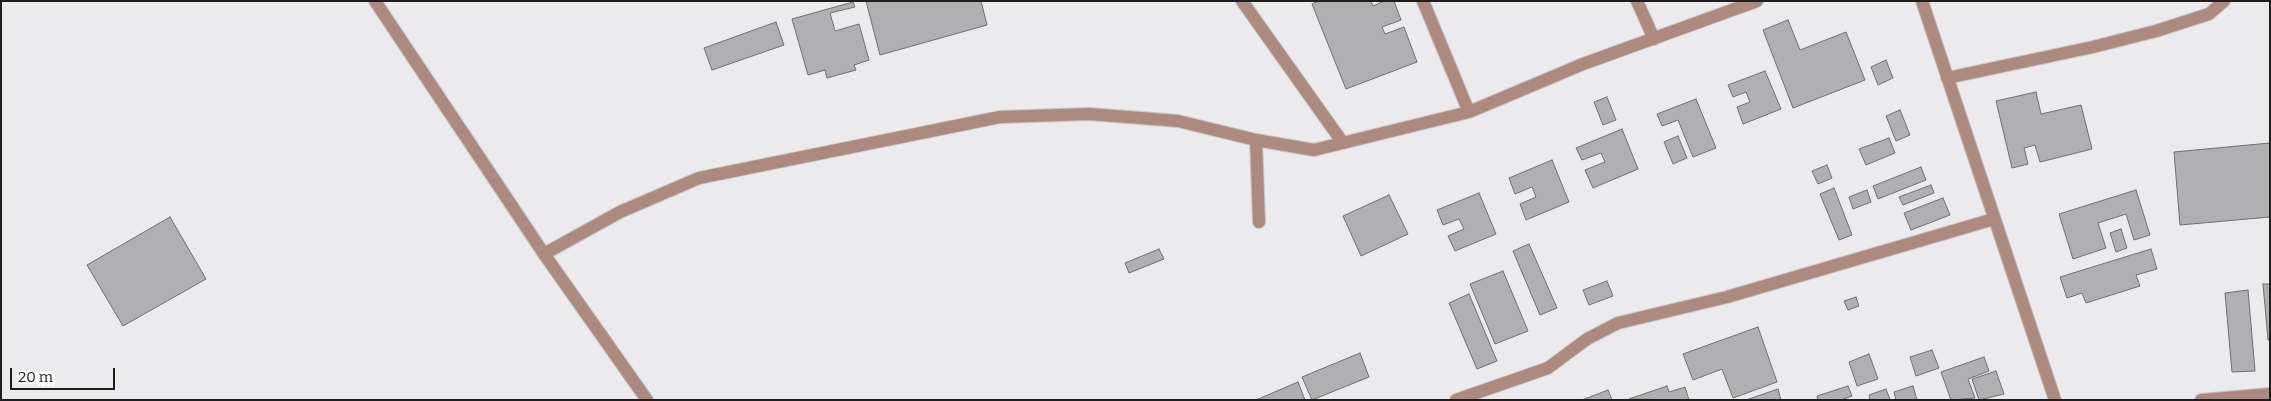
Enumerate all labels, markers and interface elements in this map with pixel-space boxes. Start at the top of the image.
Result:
scale bar [12,358,118,390]
text: 20 m [18,368,53,386]

